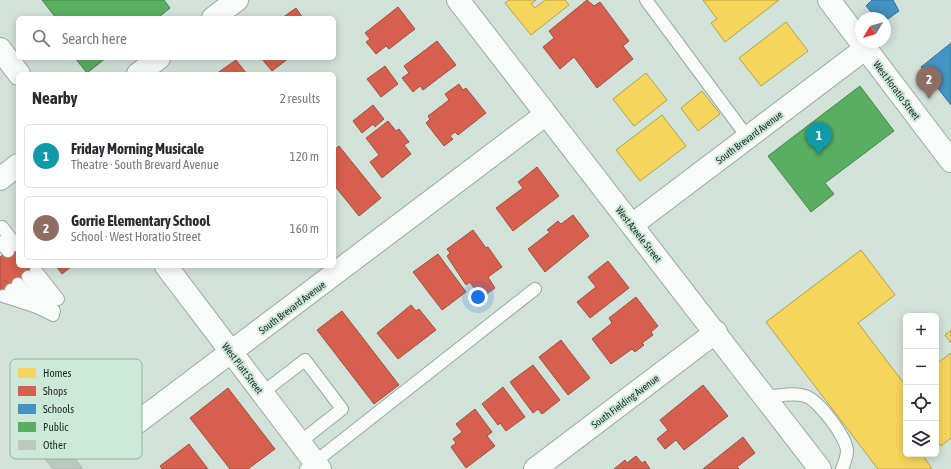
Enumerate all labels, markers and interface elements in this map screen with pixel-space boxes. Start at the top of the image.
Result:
north arrow [855,12,891,48]
search box [16,16,336,60]
icon: search [30,27,52,49]
text: Search here [62,30,127,47]
street label: West Horatio Street [871,59,922,122]
pin: 2 [916,66,942,99]
text: Nearby [32,88,78,108]
text: 2 results [280,91,320,106]
street label: South Brevard Avenue [714,109,785,166]
pin: 1 [806,122,832,155]
text: Friday Morning Musicale [71,140,204,157]
text: 1 [43,149,49,164]
text: 120 m [290,149,319,164]
text: Theatre · South Brevard Avenue [71,157,219,172]
street label: West Azeele Street [614,204,664,264]
text: Gorrie Elementary School [71,212,210,229]
text: 2 [43,221,49,236]
text: 160 m [290,221,319,236]
text: School · West Horatio Street [71,229,201,244]
street label: South Brevard Avenue [257,279,328,336]
your location [468,287,488,307]
map controls [903,313,939,457]
button: + [903,313,939,349]
street label: West Platt Street [220,341,265,396]
button: − [903,349,939,385]
legend [10,359,142,459]
text: Homes [43,367,71,379]
street label: South Fielding Avenue [589,372,662,430]
text: Shops [43,385,67,397]
button: locate [903,385,939,421]
text: Schools [43,403,74,415]
text: Public [43,421,69,433]
button: layers [903,421,939,457]
text: Other [43,439,67,451]

